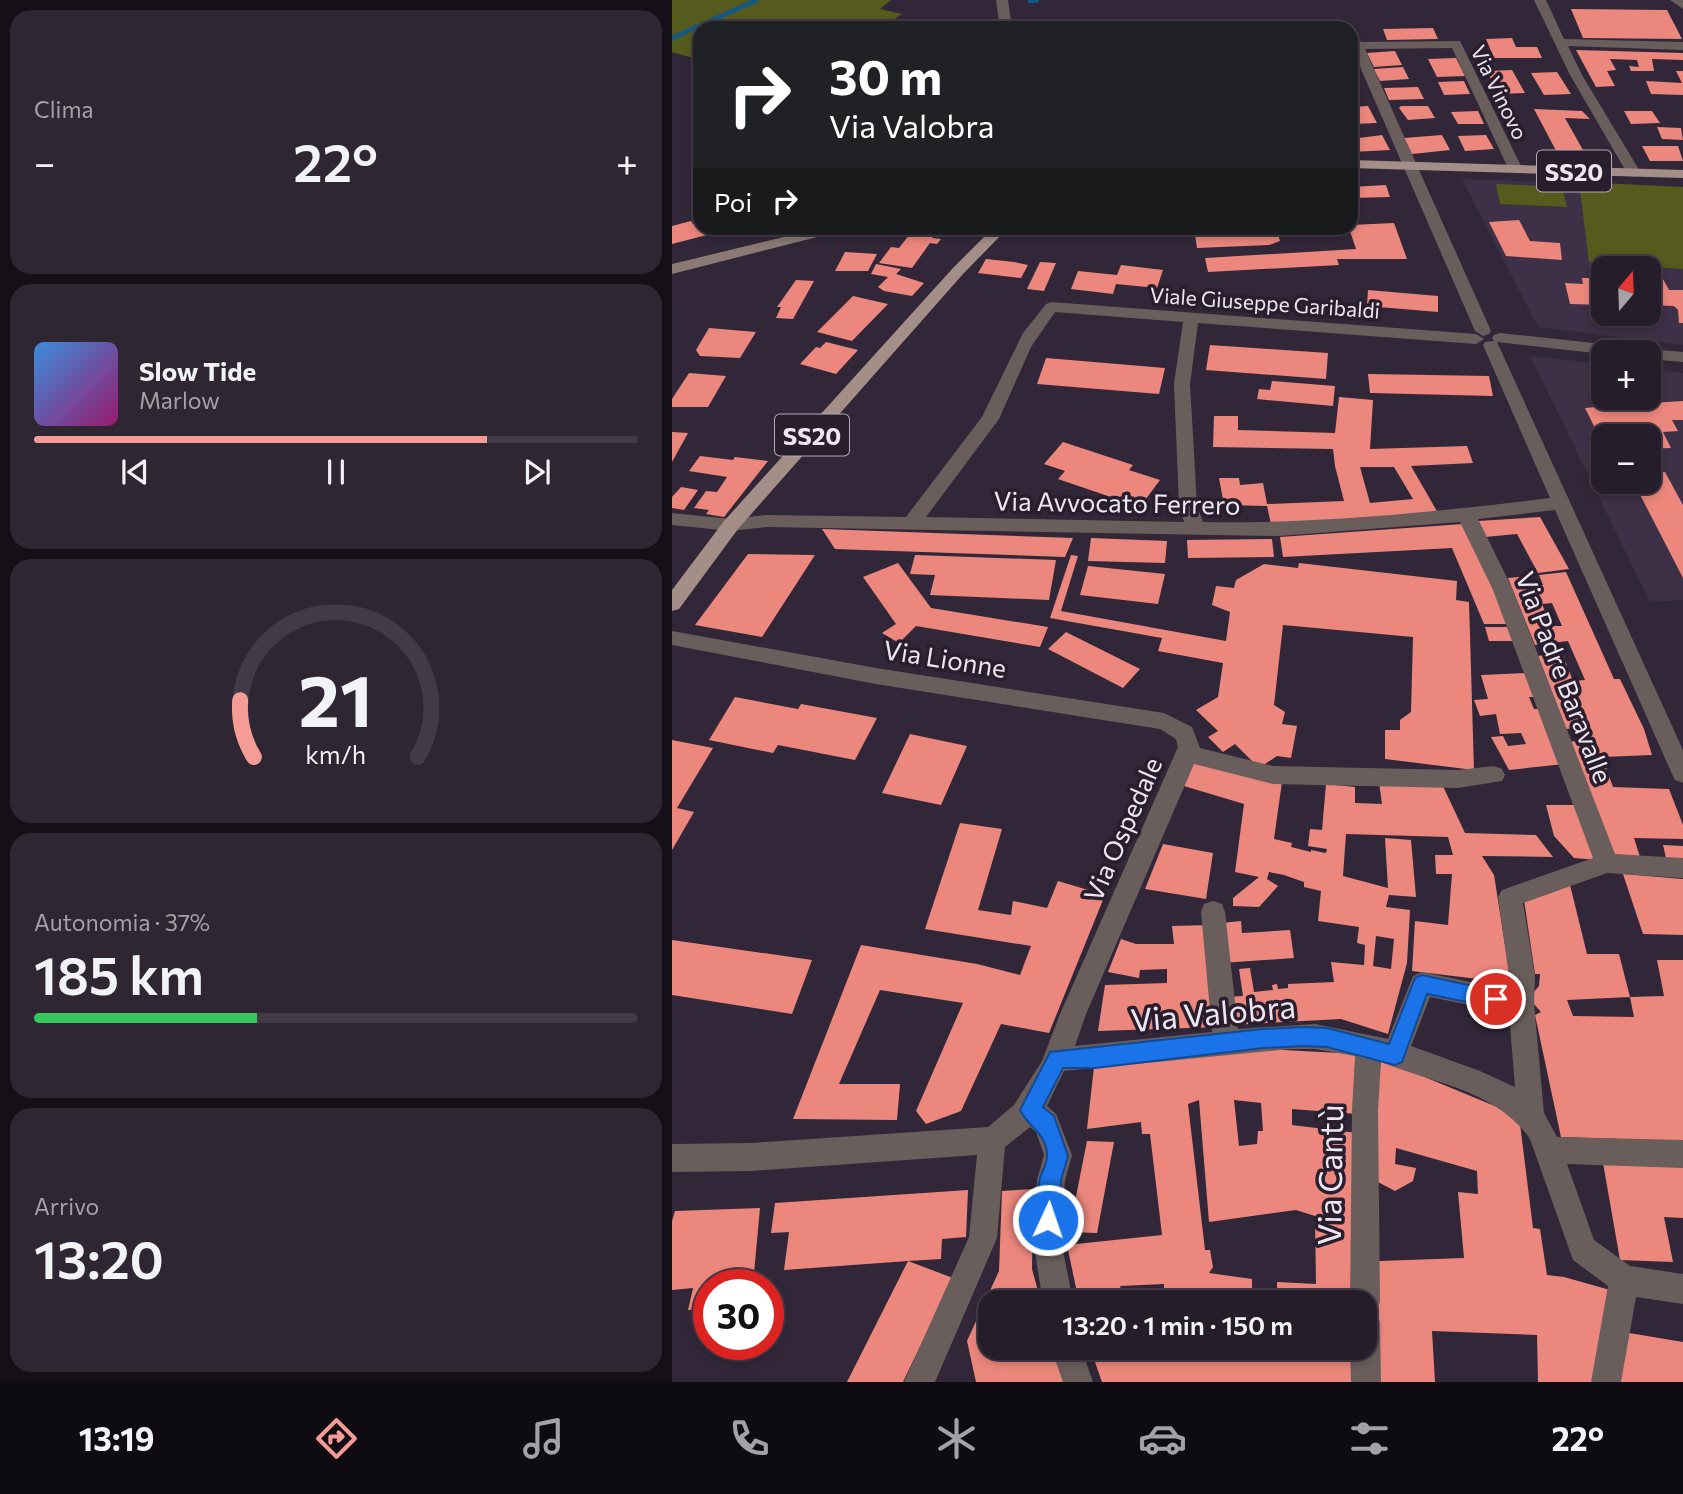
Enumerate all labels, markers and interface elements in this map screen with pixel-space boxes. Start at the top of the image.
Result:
street label: Via Vinovo [1466,41,1534,143]
text: 30 m [829,45,942,105]
icon: right [714,49,805,140]
text: Clima [34,95,94,123]
text: Via Valobra [829,105,994,145]
text: 22° [293,129,378,193]
text: − [34,138,56,185]
text: + [616,138,638,185]
road number: SS20 [1537,150,1611,191]
icon: right [766,182,804,220]
text: Poi [714,186,752,217]
north arrow [1591,256,1661,326]
map controls [1591,256,1661,494]
street label: Viale Giuseppe Garibaldi [1149,281,1381,323]
button: + [1591,340,1661,410]
text: Slow Tide [139,355,256,386]
text: Marlow [139,386,220,414]
road number: SS20 [775,414,849,456]
button: − [1591,424,1661,494]
icon: previous [116,453,154,491]
icon: pause [317,453,355,491]
icon: next [518,453,556,491]
street label: Via Avvocato Ferrero [993,484,1241,520]
street label: Via Padre Baravalle [1510,567,1620,787]
street label: Via Lionne [881,633,1009,683]
text: 21 [299,653,373,742]
text: km/h [306,739,366,769]
street label: Via Ospedale [1076,752,1168,906]
text: Autonomia · 37% [34,908,210,936]
text: 185 km [34,942,204,1006]
pin [1466,969,1526,1029]
icon: arrive [1477,980,1515,1018]
street label: Via Valobra [1129,985,1297,1039]
street label: Via Cantù [1308,1104,1350,1246]
position arrow [1011,1183,1085,1257]
text: Arrivo [34,1192,99,1220]
text: 13:20 [34,1226,164,1290]
speed limit sign: 30 [693,1269,784,1360]
text: 13:20 · 1 min · 150 m [1062,1309,1293,1340]
icon: directions [312,1414,361,1463]
icon: music [519,1414,568,1463]
icon: phone [725,1414,774,1463]
icon: climate [932,1414,981,1463]
icon: car [1138,1414,1187,1463]
icon: filters [1345,1414,1394,1463]
text: 13:19 [79,1418,155,1458]
text: 22° [1551,1418,1604,1458]

